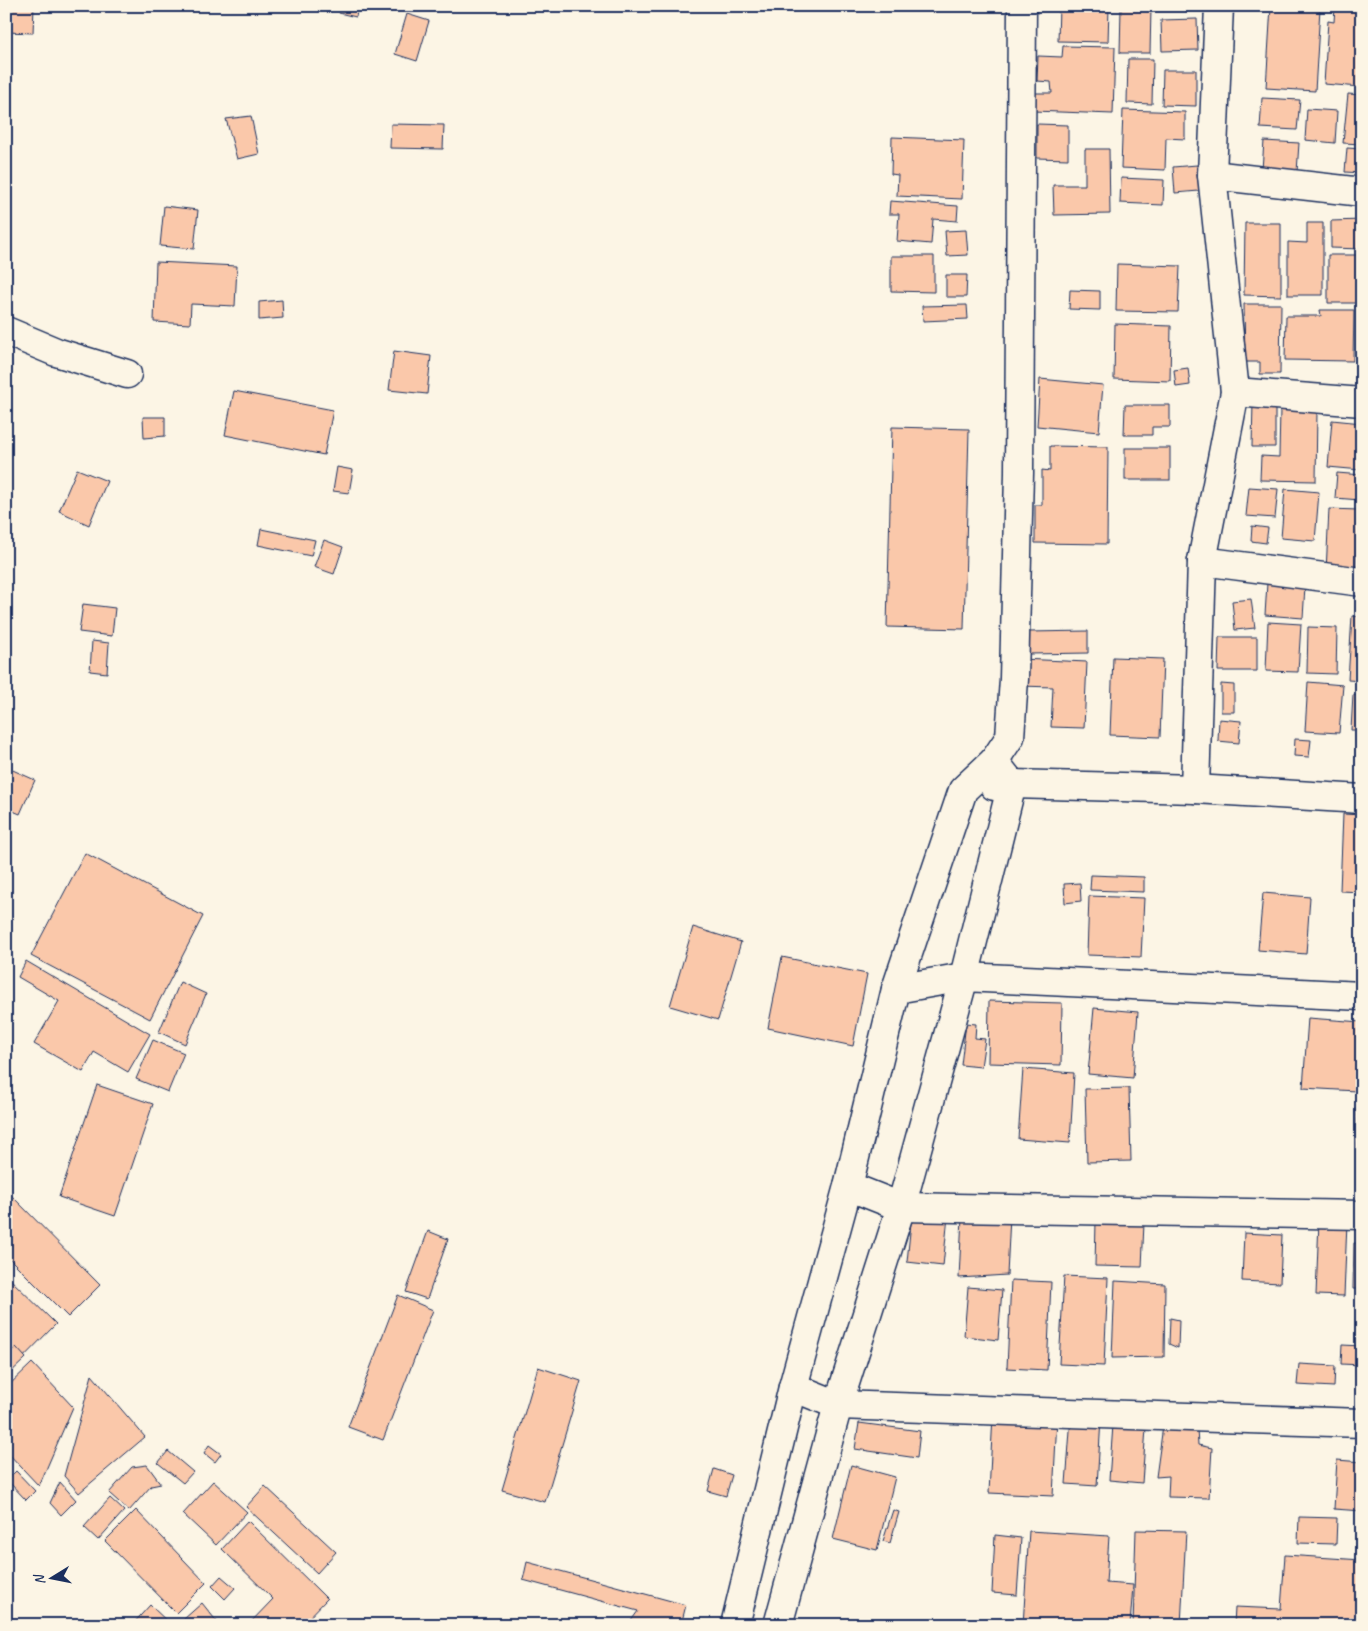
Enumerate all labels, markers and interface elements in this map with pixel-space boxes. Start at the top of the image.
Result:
north arrow [28,1554,78,1604]
text: N [30,1572,49,1586]

